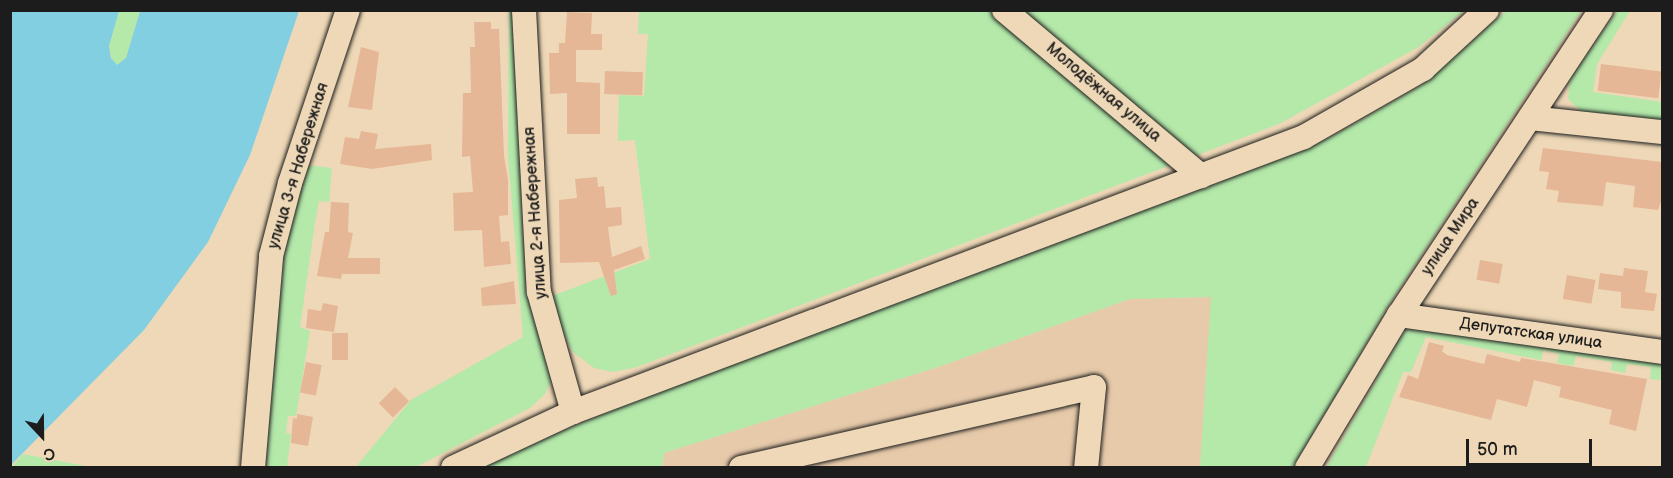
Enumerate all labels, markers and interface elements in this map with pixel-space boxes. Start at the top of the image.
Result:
street label: Молодёжная улица [1042,39,1164,147]
street label: улица 3-я Набережная [265,80,333,252]
street label: улица 2-я Набережная [520,126,552,300]
street label: улица Мира [1418,195,1484,279]
street label: Депутатская улица [1459,315,1603,353]
north arrow [12,406,72,466]
scale bar [1469,427,1595,465]
text: 50 m [1477,439,1518,460]
text: С [40,442,58,464]

